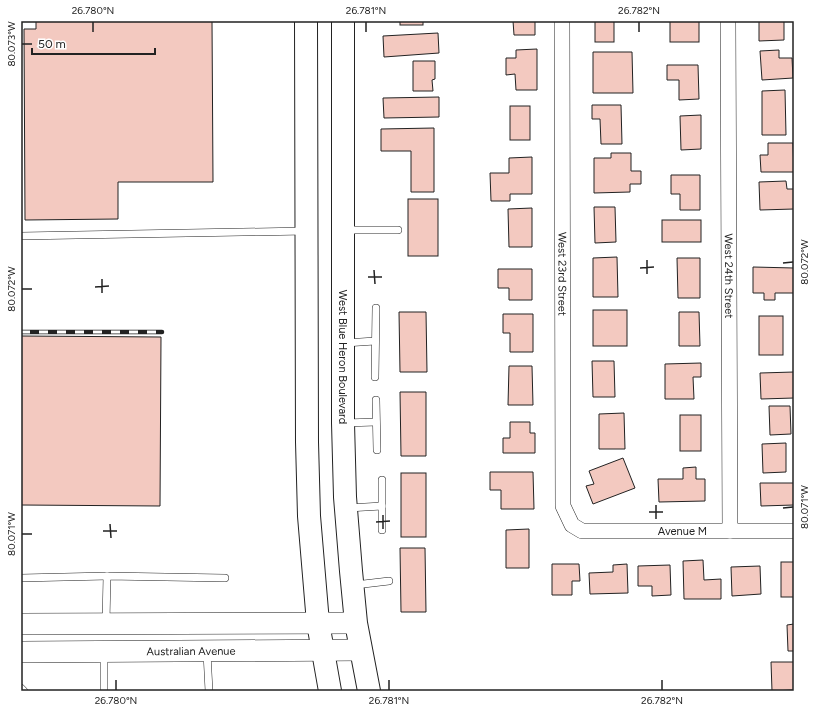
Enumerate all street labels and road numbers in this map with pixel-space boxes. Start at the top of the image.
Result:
street label: West 23rd Street [556,232,569,316]
street label: West 24th Street [722,233,736,319]
street label: West Blue Heron Boulevard [337,290,350,424]
street label: Avenue M [658,525,707,538]
street label: Australian Avenue [146,644,236,658]

